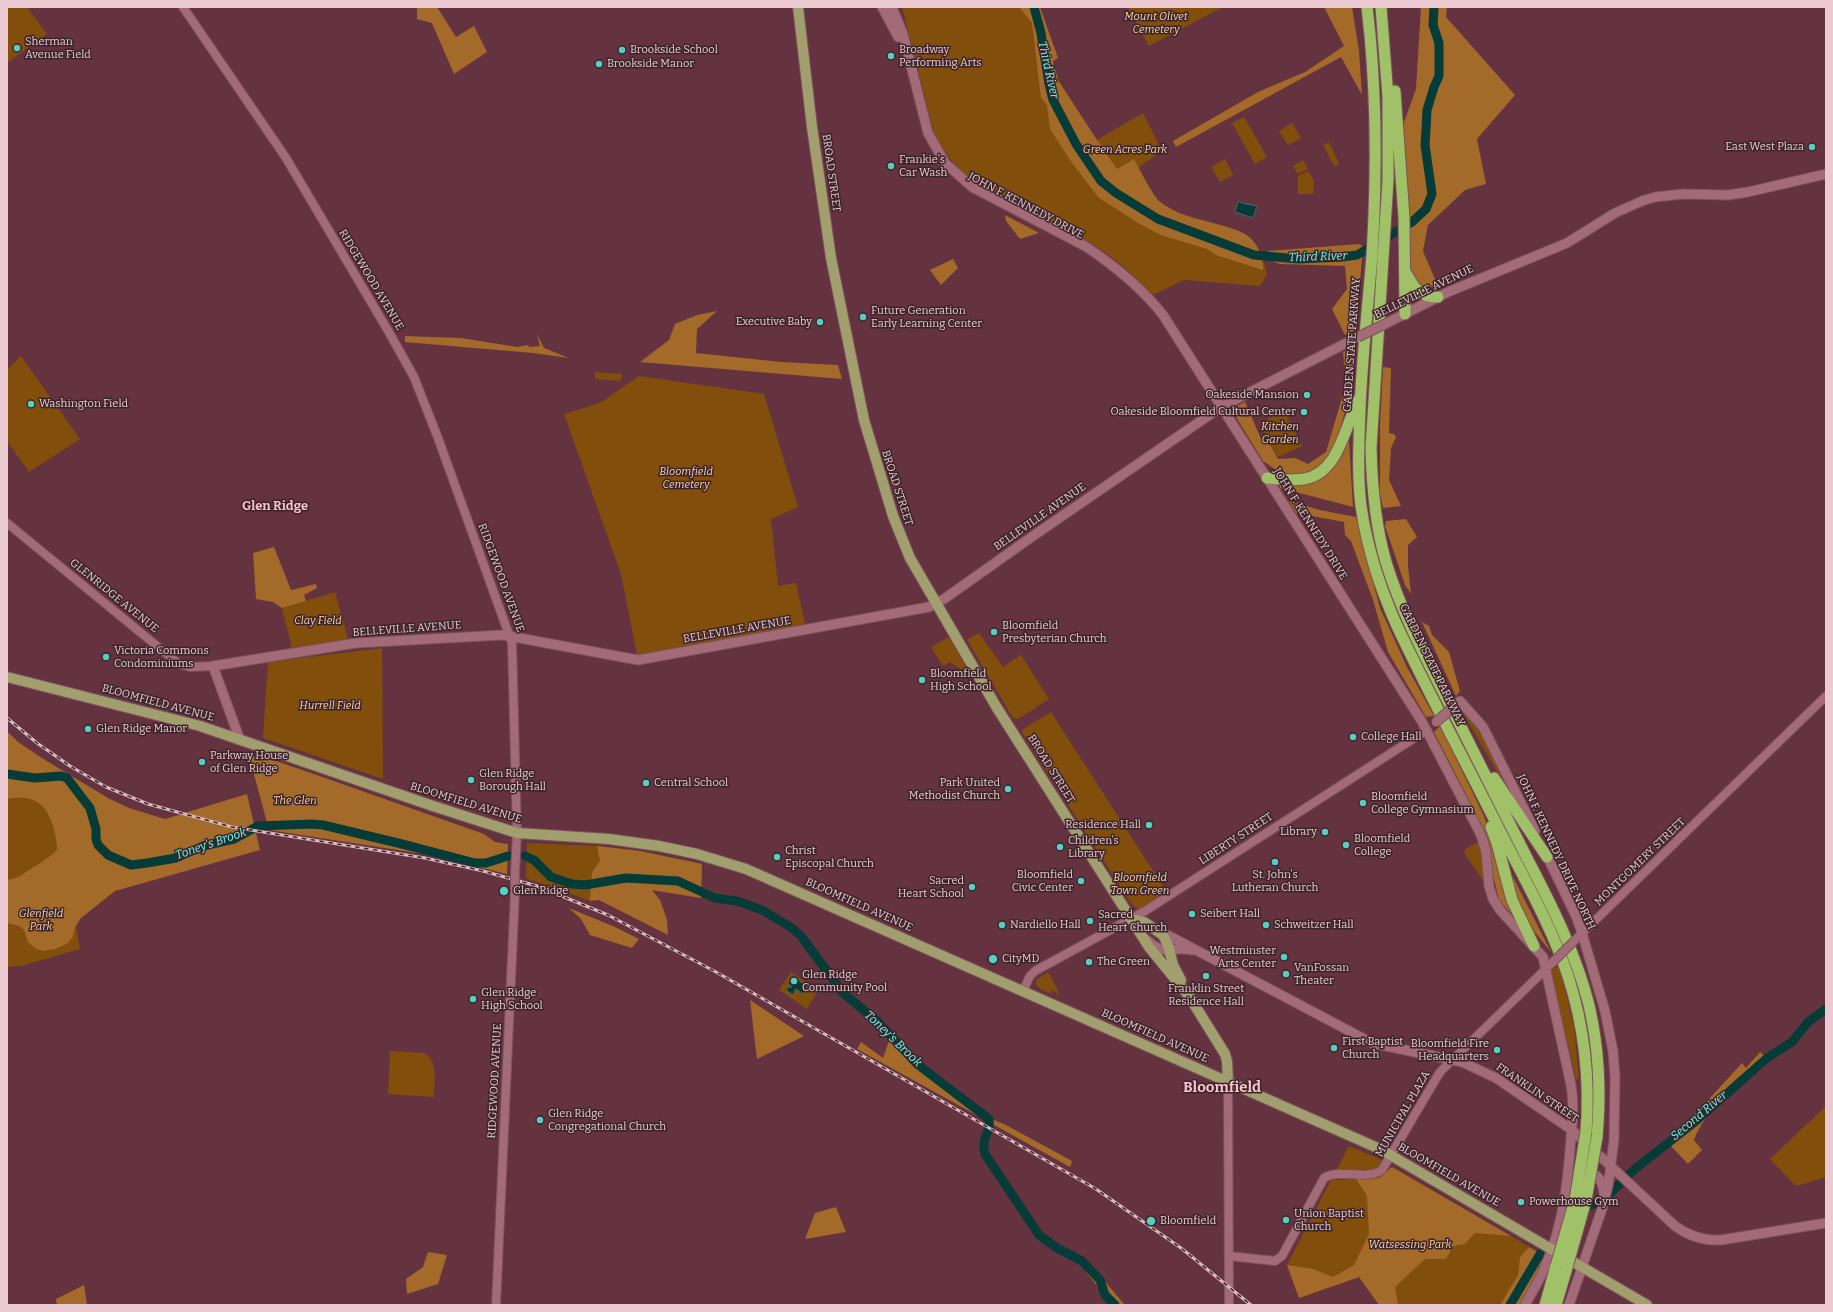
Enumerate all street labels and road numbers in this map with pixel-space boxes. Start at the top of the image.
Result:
street label: BROAD STREET [819,133,843,213]
street label: JOHN F. KENNEDY DRIVE [966,170,1086,242]
street label: RIDGEWOOD AVENUE [336,227,406,333]
street label: BELLEVILLE AVENUE [1372,262,1476,322]
street label: GARDEN STATE PARKWAY [1341,277,1363,413]
street label: BROAD STREET [879,449,915,527]
street label: JOHN F. KENNEDY DRIVE [1270,466,1350,582]
street label: BELLEVILLE AVENUE [991,480,1089,554]
street label: RIDGEWOOD AVENUE [475,522,527,634]
street label: GLENRIDGE AVENUE [67,556,161,636]
street label: GARDEN STATE PARKWAY [1397,602,1467,728]
street label: BELLEVILLE AVENUE [682,614,792,646]
street label: BELLEVILLE AVENUE [352,619,462,639]
street label: BLOOMFIELD AVENUE [100,682,216,724]
street label: BROAD STREET [1025,732,1077,806]
street label: JOHN F. KENNEDY DRIVE NORTH [1514,772,1598,932]
street label: BLOOMFIELD AVENUE [409,780,523,826]
street label: LIBERTY STREET [1197,810,1275,868]
street label: MONTGOMERY STREET [1592,815,1688,909]
street label: BLOOMFIELD AVENUE [803,875,915,935]
street label: BLOOMFIELD AVENUE [1099,1006,1211,1066]
street label: RIDGEWOOD AVENUE [485,1023,505,1139]
street label: FRANKLIN STREET [1493,1060,1581,1126]
street label: MUNICIPAL PLAZA [1373,1069,1433,1159]
street label: BLOOMFIELD AVENUE [1395,1140,1503,1210]

